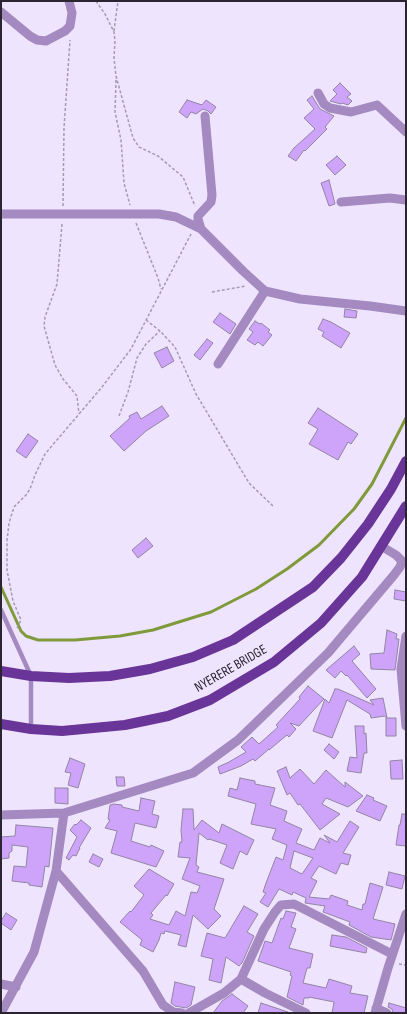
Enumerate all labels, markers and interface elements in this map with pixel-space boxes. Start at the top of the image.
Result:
street label: NYERERE BRIDGE [192,642,270,696]

